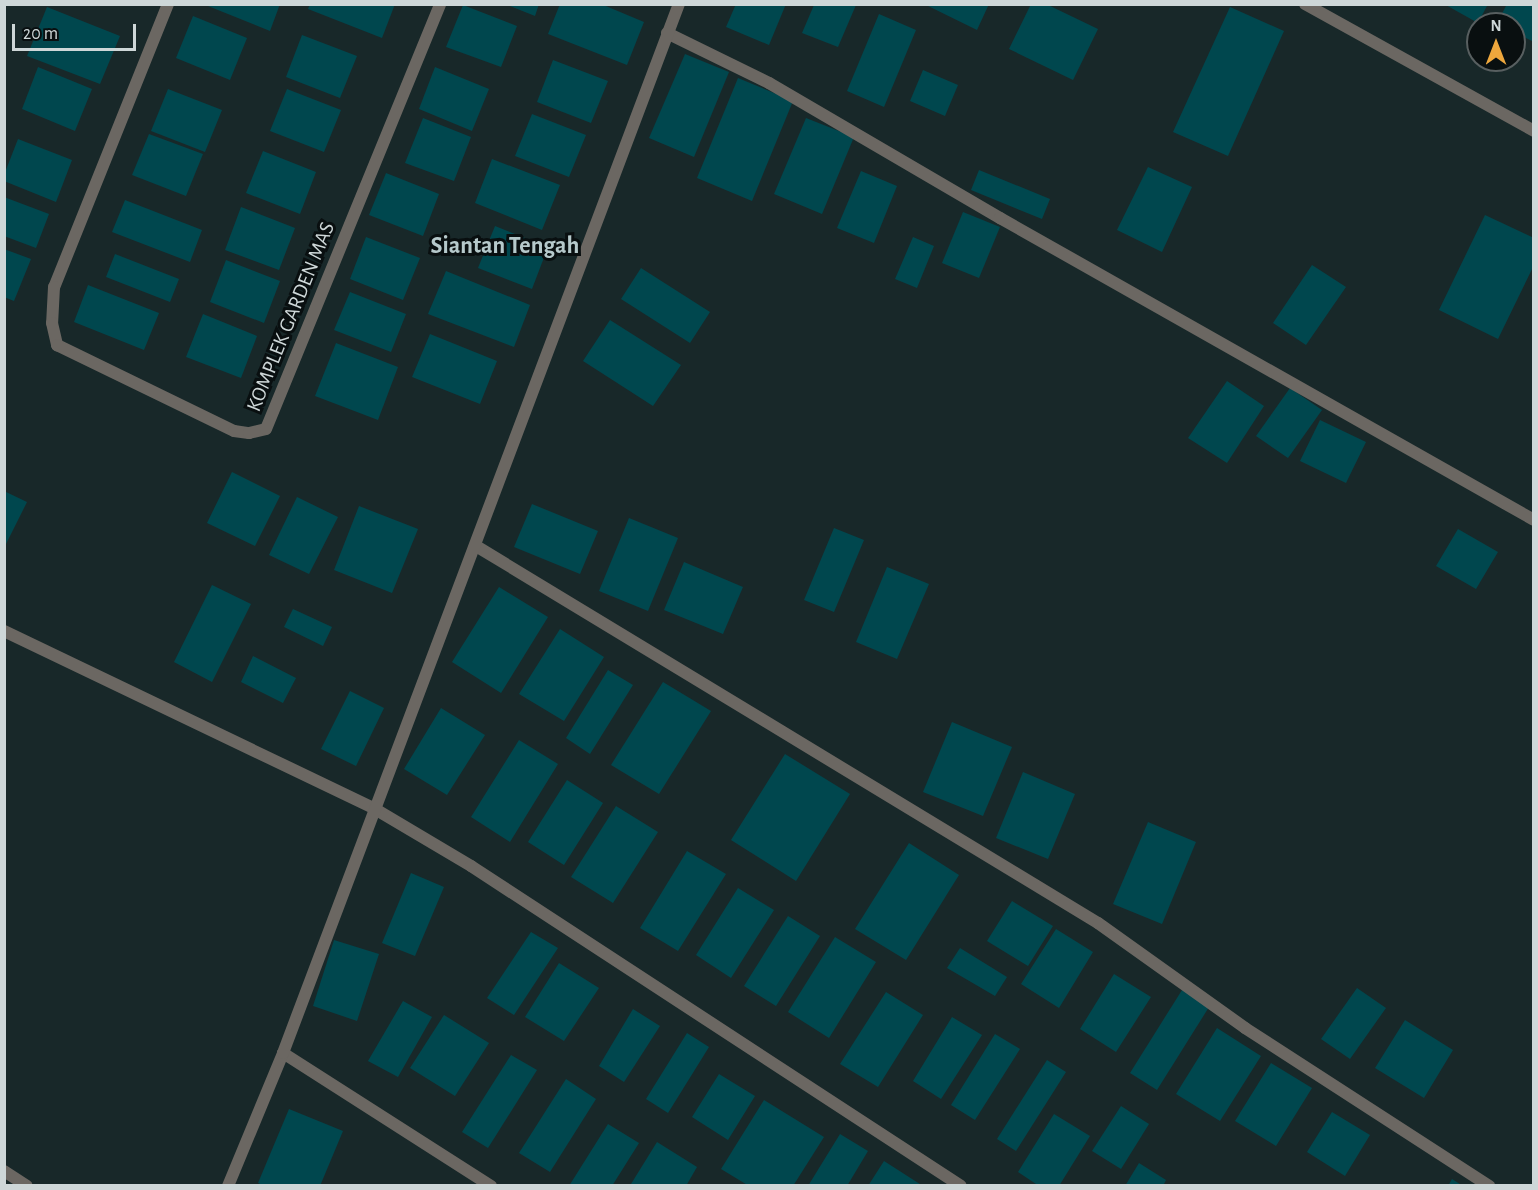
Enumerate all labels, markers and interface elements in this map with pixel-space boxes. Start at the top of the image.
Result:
scale bar [15,12,140,50]
north arrow [1466,12,1526,72]
text: N [1490,18,1502,34]
text: 20 m [23,25,58,43]
street label: KOMPLEK GARDEN MAS [241,219,341,415]
district label: Siantan Tengah [431,233,579,261]

